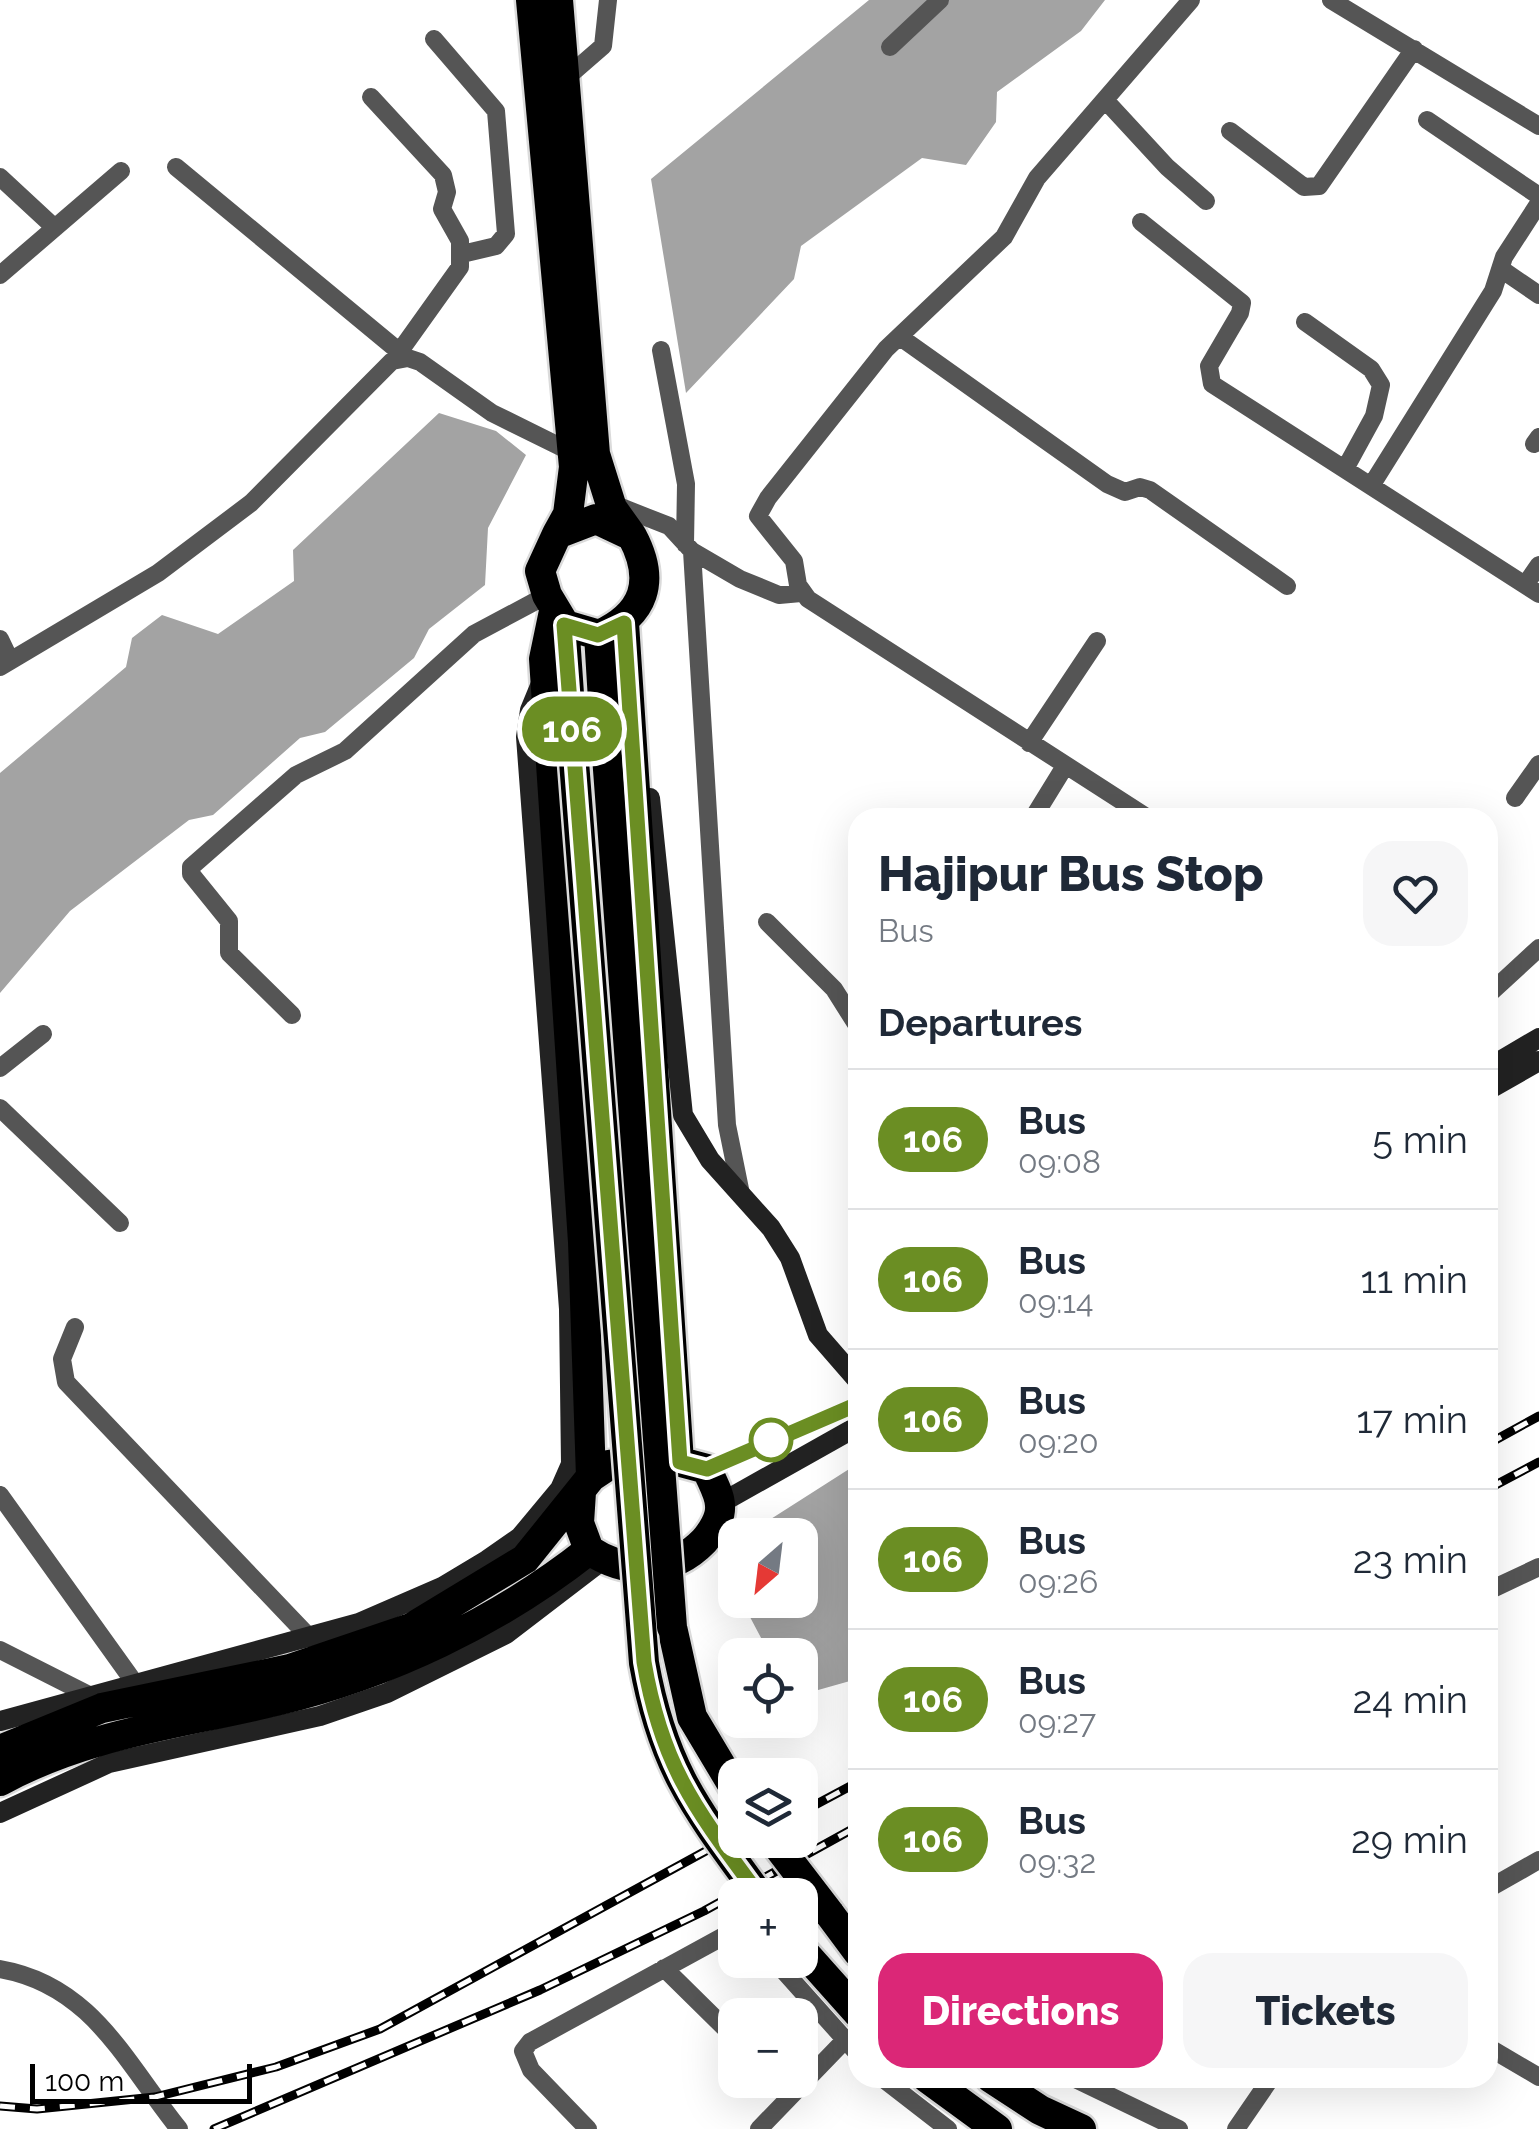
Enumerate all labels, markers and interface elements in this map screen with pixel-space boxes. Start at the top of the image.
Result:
line badge: 106 [514,696,630,762]
text: 106 [542,709,602,750]
button: heart [1363,841,1468,946]
text: Hajipur Bus Stop [878,846,1264,902]
text: Bus [878,912,934,949]
text: Departures [878,1000,1083,1045]
text: Bus [1018,1098,1086,1143]
text: 5 min [1372,1117,1468,1162]
text: 106 [903,1119,963,1160]
text: 09:08 [1018,1143,1101,1180]
text: Bus [1018,1238,1086,1283]
text: 11 min [1360,1257,1468,1302]
text: 106 [903,1259,963,1300]
text: 09:14 [1018,1283,1094,1320]
text: Bus [1018,1378,1086,1423]
text: 17 min [1357,1397,1468,1442]
text: 106 [903,1399,963,1440]
unlabelled marker [750,1419,792,1461]
text: 09:20 [1018,1423,1099,1460]
north arrow [718,1518,818,1618]
map controls [718,1518,818,2098]
text: Bus [1018,1518,1086,1563]
text: 23 min [1353,1537,1468,1582]
text: 106 [903,1539,963,1580]
text: 09:26 [1018,1563,1098,1600]
button: locate [718,1638,818,1738]
text: Bus [1018,1658,1086,1703]
text: 24 min [1352,1677,1468,1722]
text: 106 [903,1679,963,1720]
text: 09:27 [1018,1703,1096,1740]
button: layers [718,1758,818,1858]
text: Bus [1018,1798,1086,1843]
text: 29 min [1351,1817,1468,1862]
text: 106 [903,1819,963,1860]
text: 09:32 [1018,1843,1096,1880]
button: + [718,1878,818,1978]
button: Directions [878,1953,1163,2068]
button: Tickets [1183,1953,1468,2068]
button: − [718,1998,818,2098]
scale bar [30,2059,252,2104]
text: 100 m [45,2065,124,2098]

